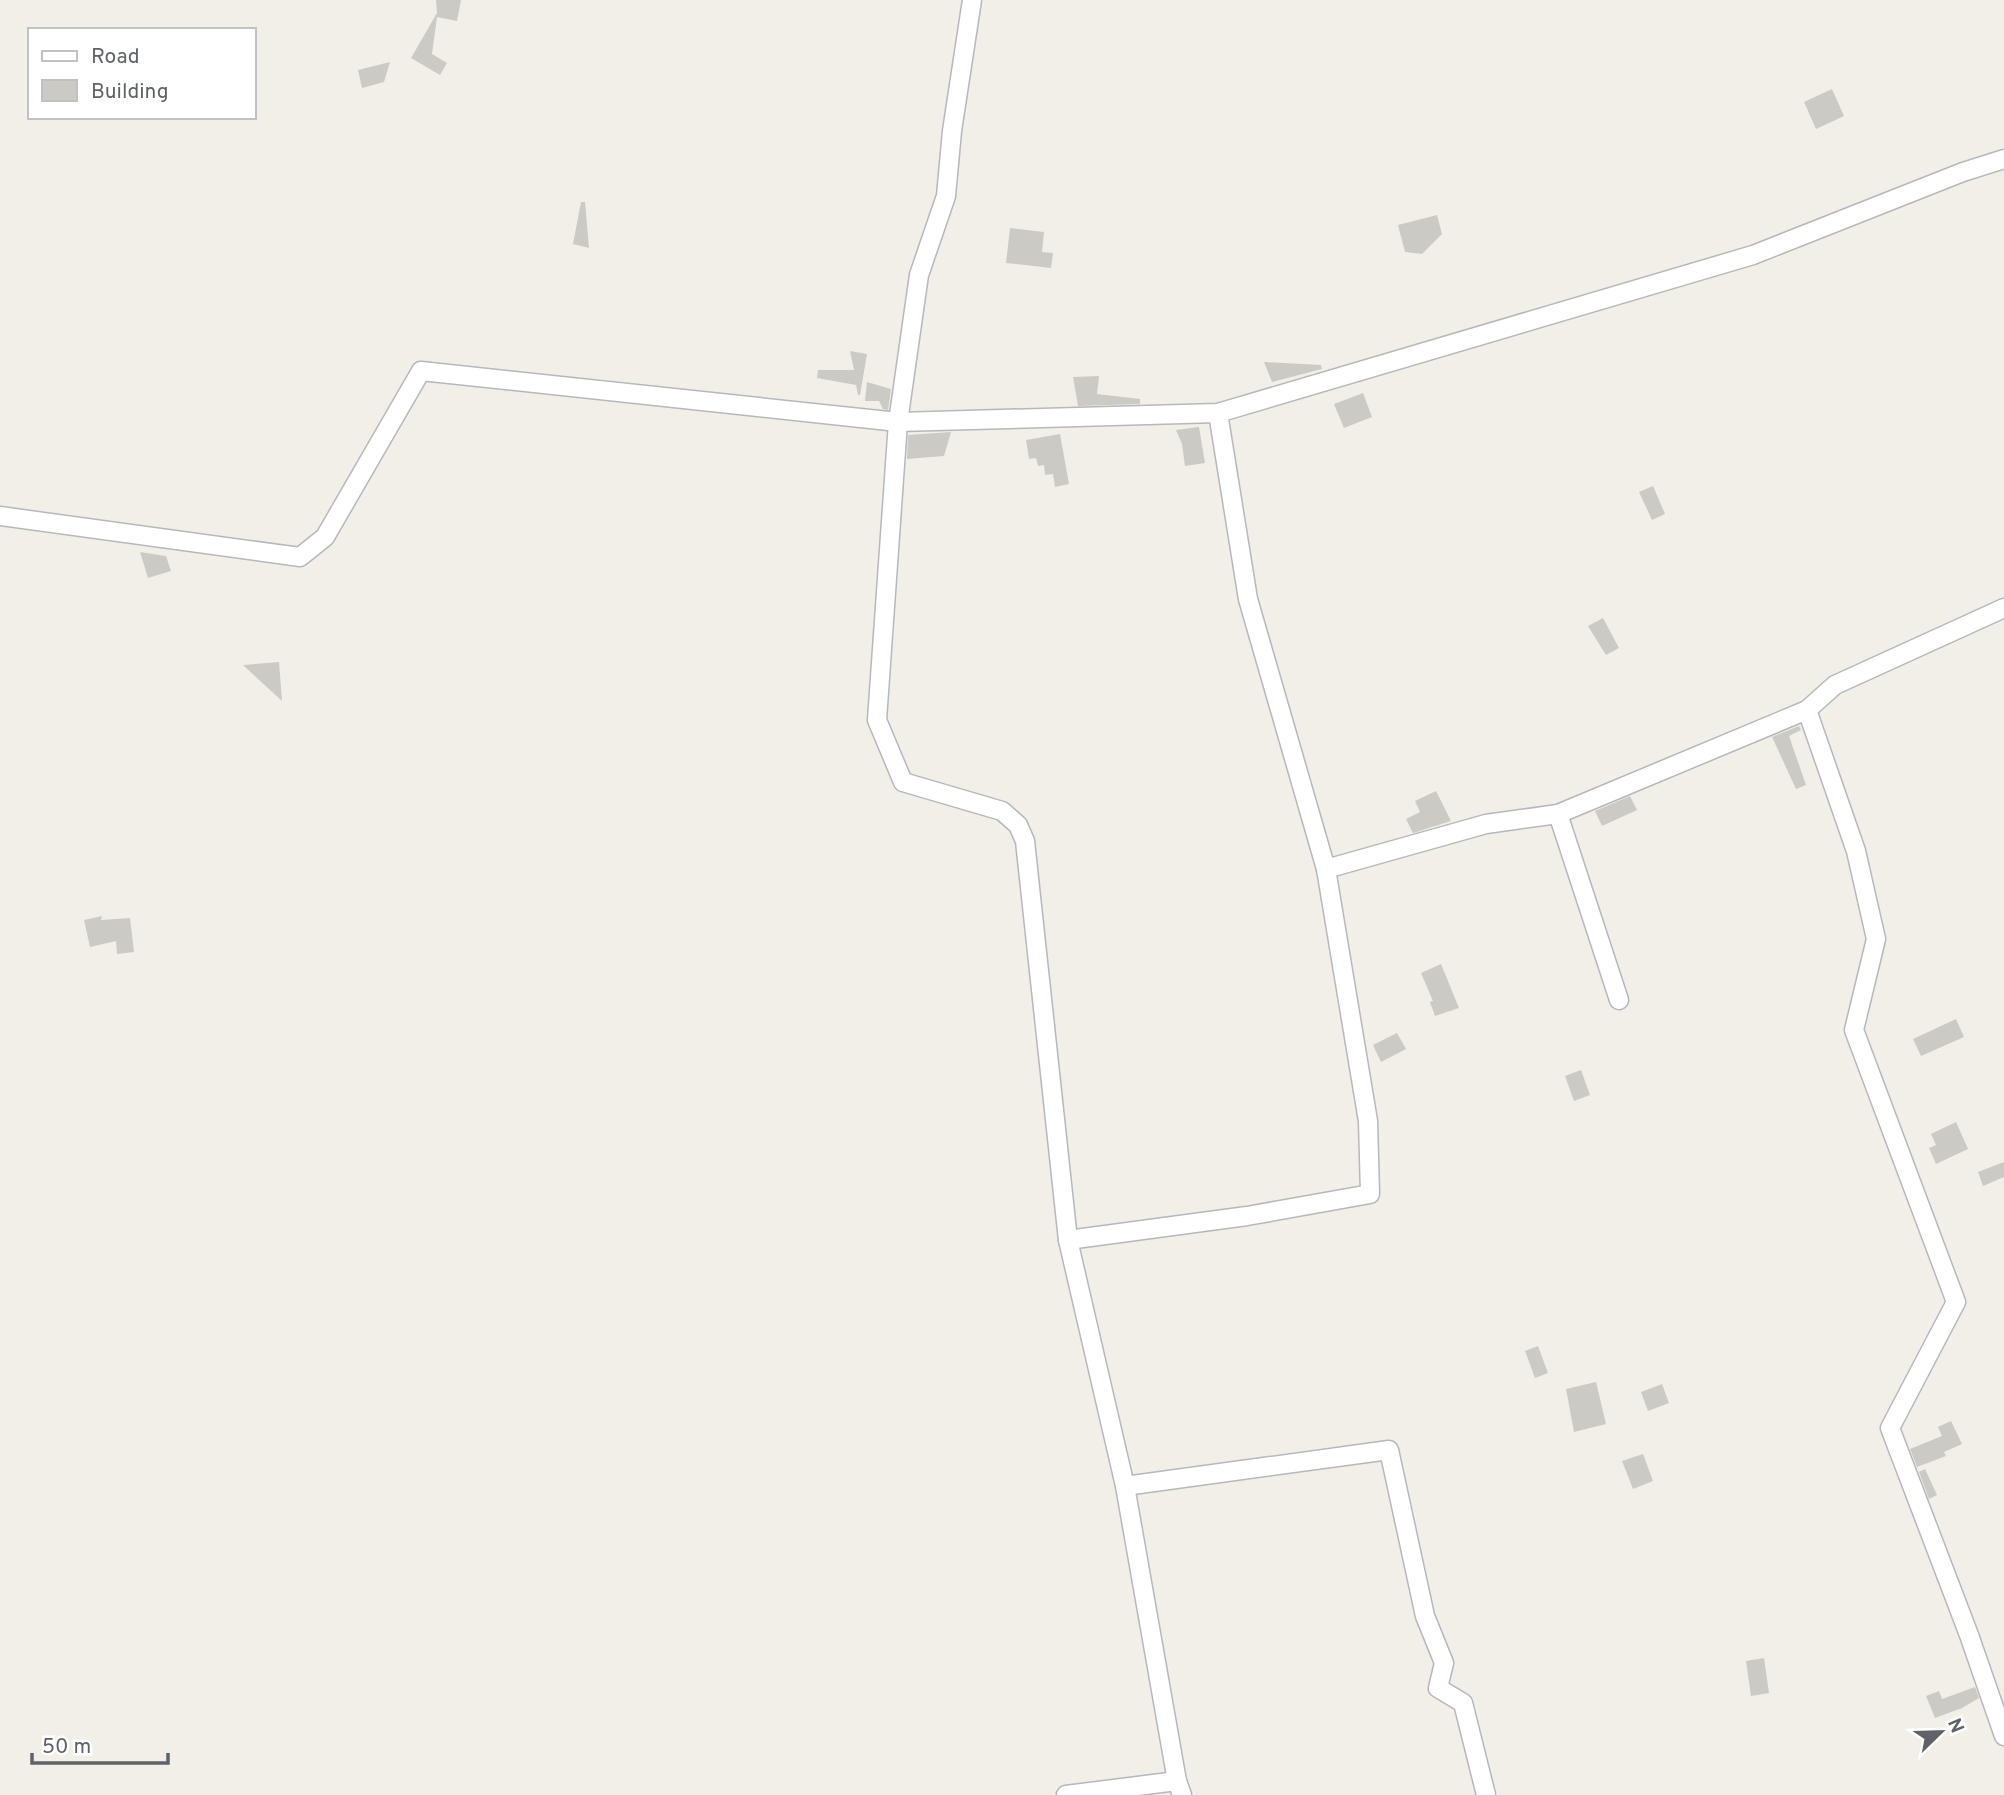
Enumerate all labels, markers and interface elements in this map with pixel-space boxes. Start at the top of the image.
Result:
legend [28,28,256,119]
text: Road [91,44,140,71]
text: Building [91,79,169,106]
north arrow [1906,1697,1976,1767]
text: N [1941,1715,1969,1737]
scale bar [32,1722,168,1766]
text: 50 m [42,1734,91,1761]

